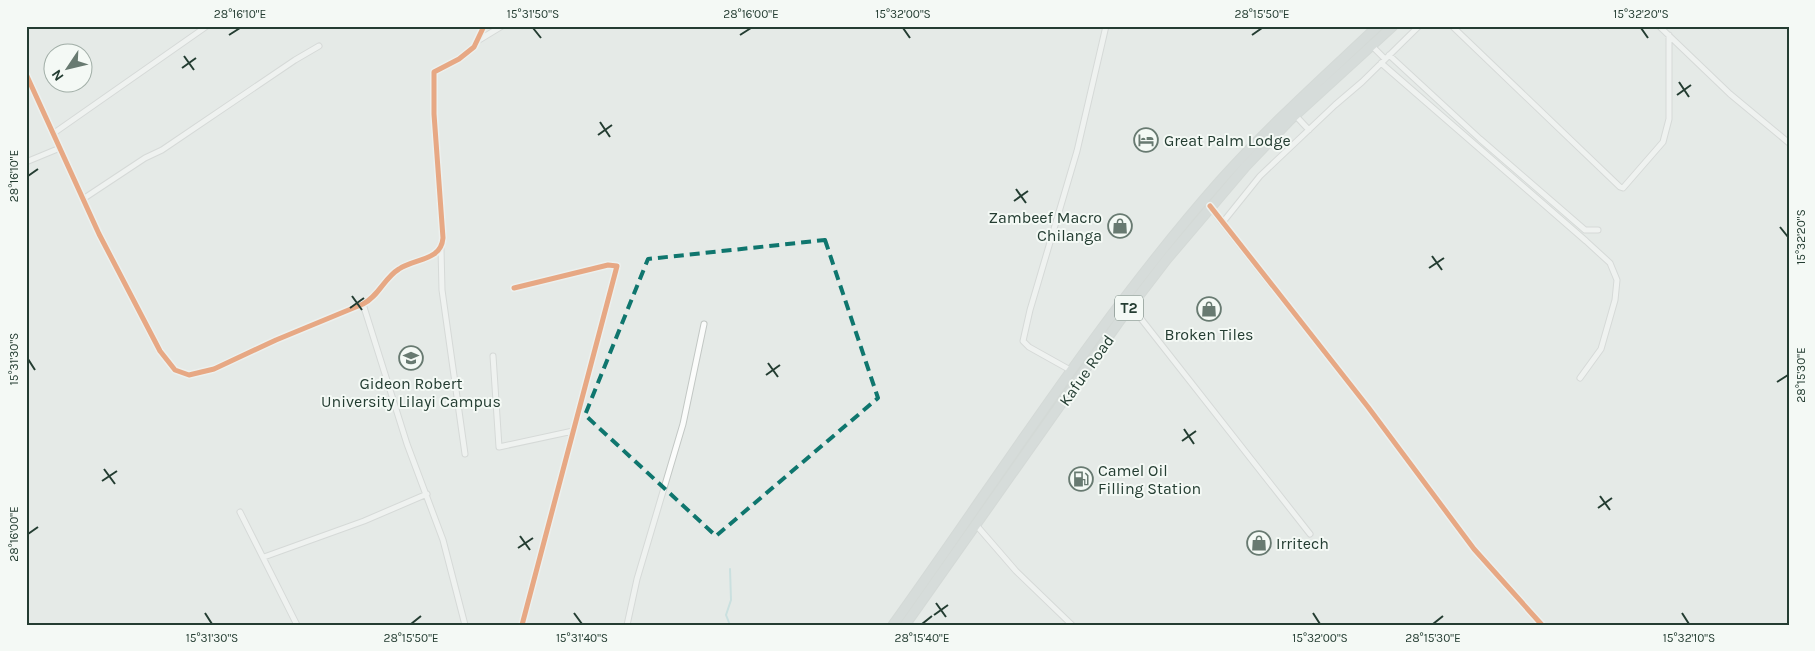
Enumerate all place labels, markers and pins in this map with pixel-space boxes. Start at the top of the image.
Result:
hotel icon: Great Palm Lodge [1133,127,1159,153]
place label: Great Palm Lodge [1164,131,1291,150]
place label: Zambeef Macro Chilanga [988,208,1102,245]
shop icon: Zambeef Macro Chilanga [1107,213,1133,239]
shop icon: Broken Tiles [1196,296,1222,322]
place label: Broken Tiles [1164,325,1254,344]
school or university icon: Gideon Robert University Lilayi Campus [398,345,424,371]
place label: Gideon Robert University Lilayi Campus [321,374,501,411]
place label: Camel Oil Filling Station [1098,461,1201,498]
fuel station icon: Camel Oil Filling Station [1068,466,1094,492]
shop icon: Irritech [1246,530,1272,556]
place label: Irritech [1276,534,1329,553]

